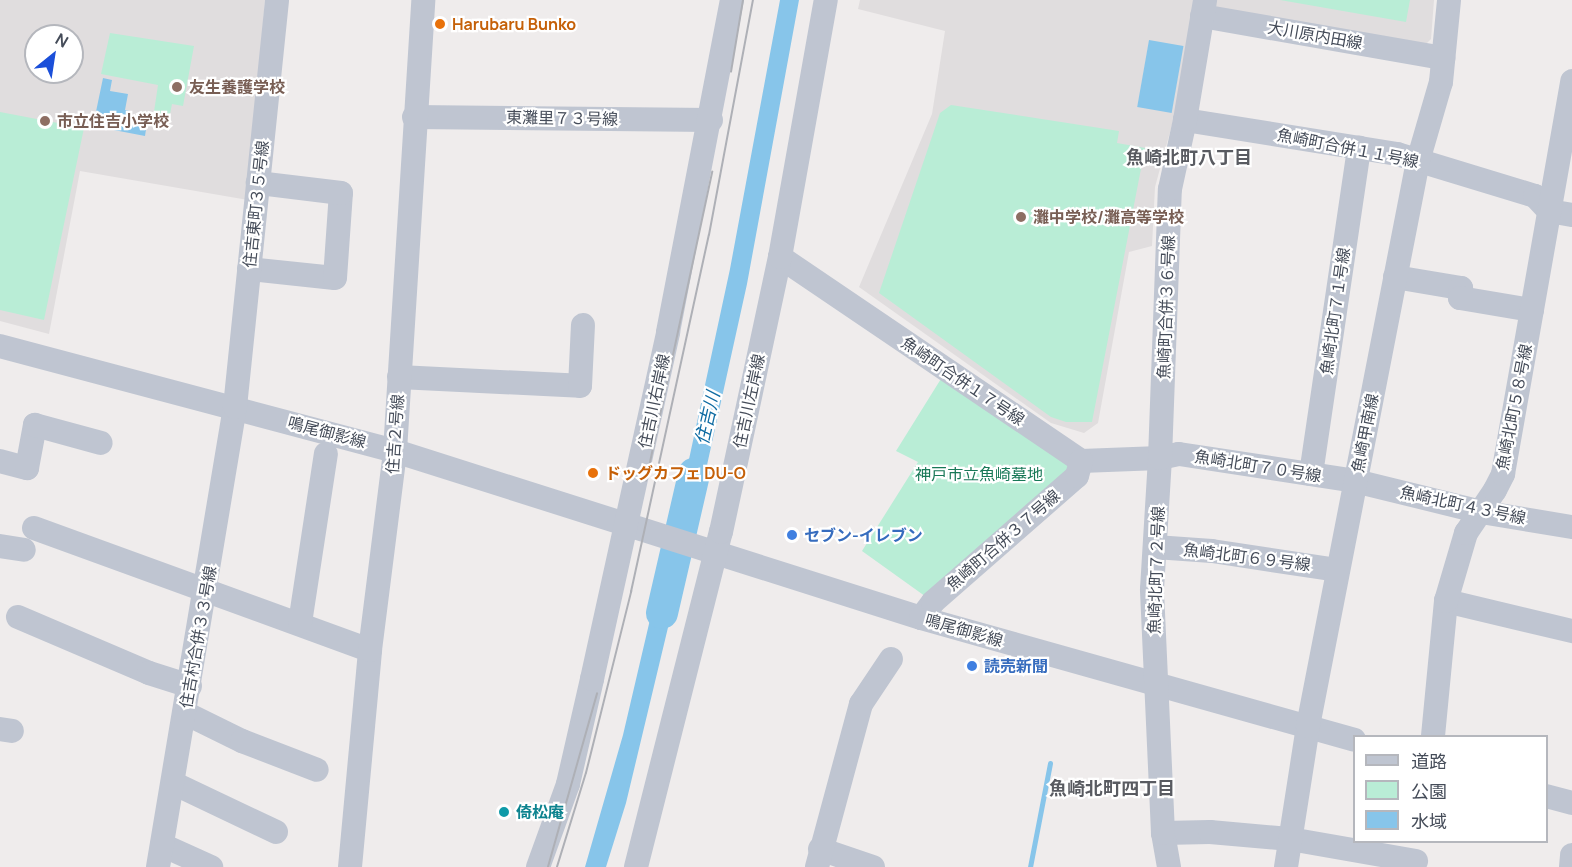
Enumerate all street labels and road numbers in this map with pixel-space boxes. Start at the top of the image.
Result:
street label: 大川原内田線 [1266,17,1364,53]
street label: 東灘里７３号線 [506,107,618,129]
street label: 魚崎町合併１１号線 [1275,125,1421,171]
street label: 住吉東町３５号線 [240,139,272,269]
street label: 魚崎町合併３６号線 [1154,235,1178,379]
street label: 魚崎北町７１号線 [1317,246,1353,376]
street label: 魚崎町合併１７号線 [898,333,1028,429]
street label: 魚崎北町５８号線 [1492,342,1536,472]
street label: 住吉川右岸線 [635,352,673,450]
street label: 住吉川左岸線 [730,352,768,450]
street label: 魚崎甲南線 [1348,392,1382,474]
street label: 住吉２号線 [383,393,407,475]
street label: 鳴尾御影線 [286,412,368,452]
street label: 魚崎北町７０号線 [1193,447,1323,485]
street label: 魚崎北町４３号線 [1398,482,1528,528]
street label: 魚崎町合併３７号線 [942,486,1064,594]
street label: 魚崎北町７２号線 [1144,506,1168,634]
street label: 魚崎北町６９号線 [1182,540,1312,574]
street label: 住吉村合併３３号線 [176,564,220,710]
street label: 鳴尾御影線 [923,610,1005,650]

